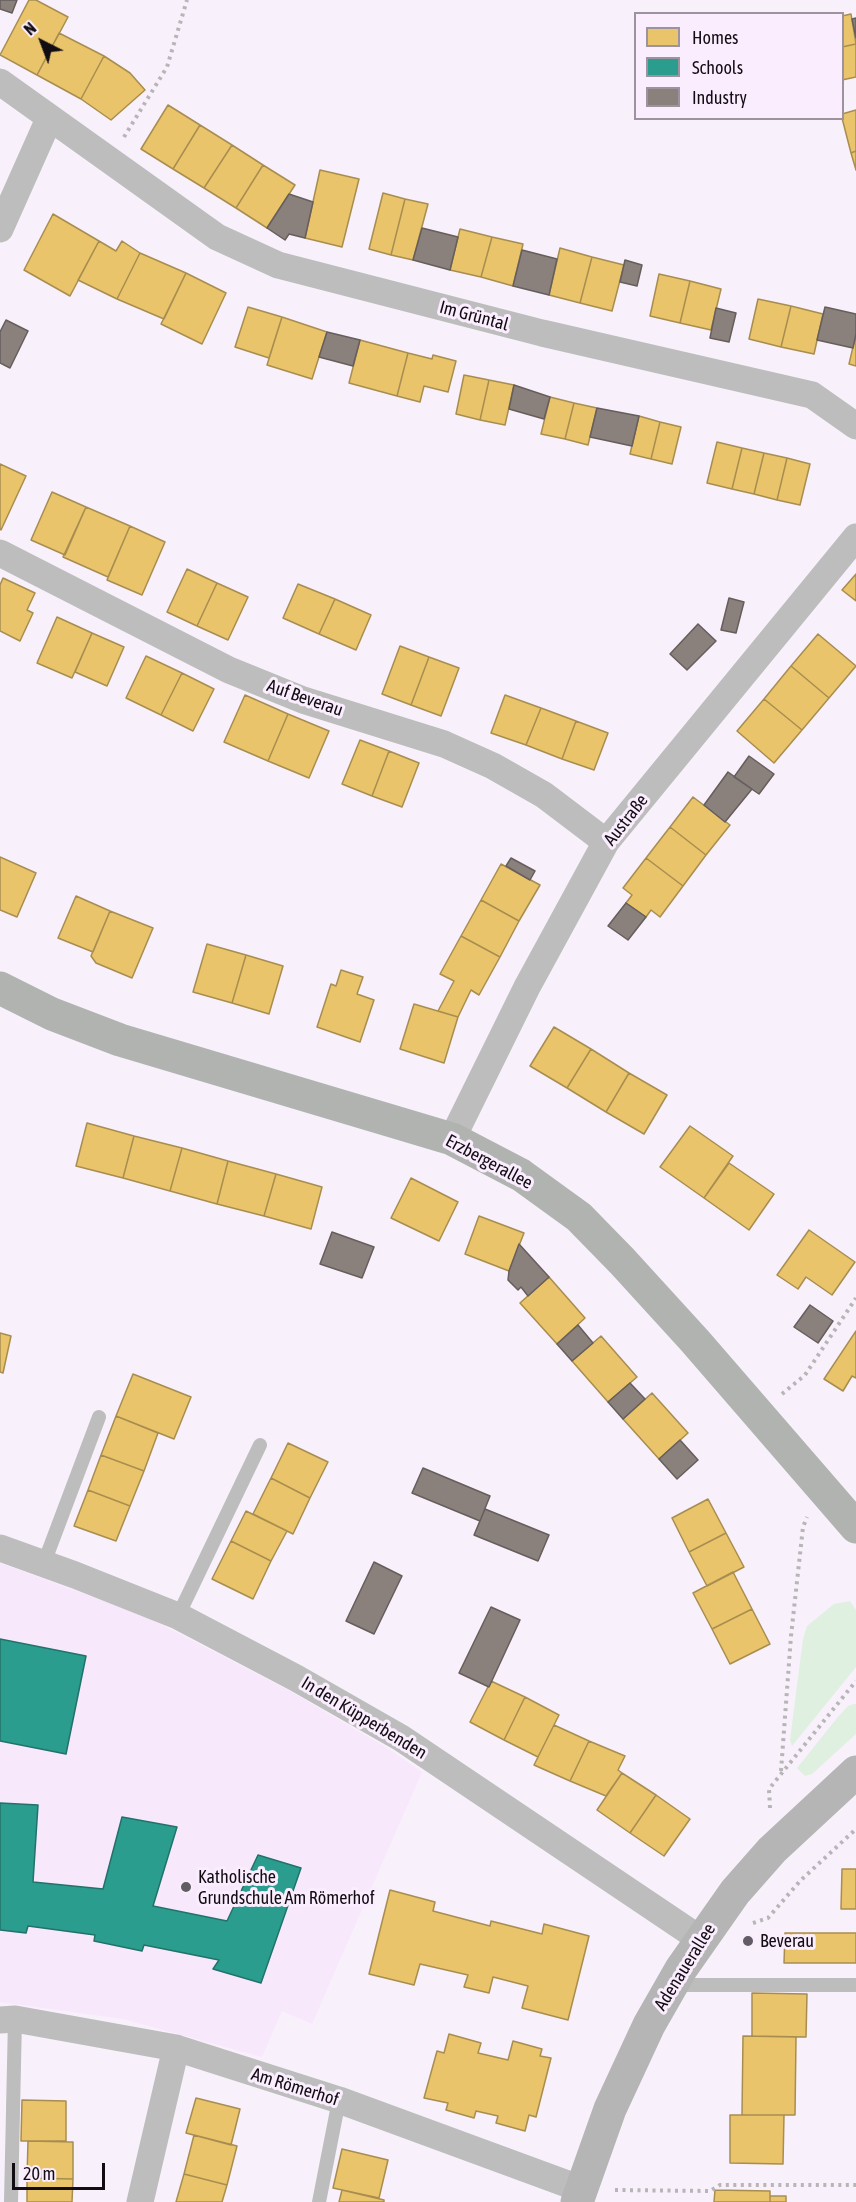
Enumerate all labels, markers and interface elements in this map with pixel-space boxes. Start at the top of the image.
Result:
north arrow [12,12,72,72]
legend [634,12,844,120]
text: N [20,19,39,38]
text: Homes [692,27,738,48]
text: Schools [692,57,743,78]
text: Industry [692,87,747,108]
street label: Im Grüntal [437,296,511,336]
street label: Auf Beverau [264,675,346,721]
street label: Austraße [599,790,653,850]
street label: Erzbergerallee [442,1130,536,1194]
street label: In den Küpperbenden [297,1672,431,1764]
place label: Katholische Grundschule Am Römerhof [198,1866,375,1908]
marker: Katholische Grundschule Am Römerhof [179,1880,193,1894]
street label: Adenauerallee [650,1920,720,2014]
place label: Beverau [760,1930,814,1952]
marker: Beverau [741,1934,755,1948]
street label: Am Römerhof [249,2063,341,2111]
scale bar [15,2151,108,2189]
text: 20 m [23,2163,55,2184]

